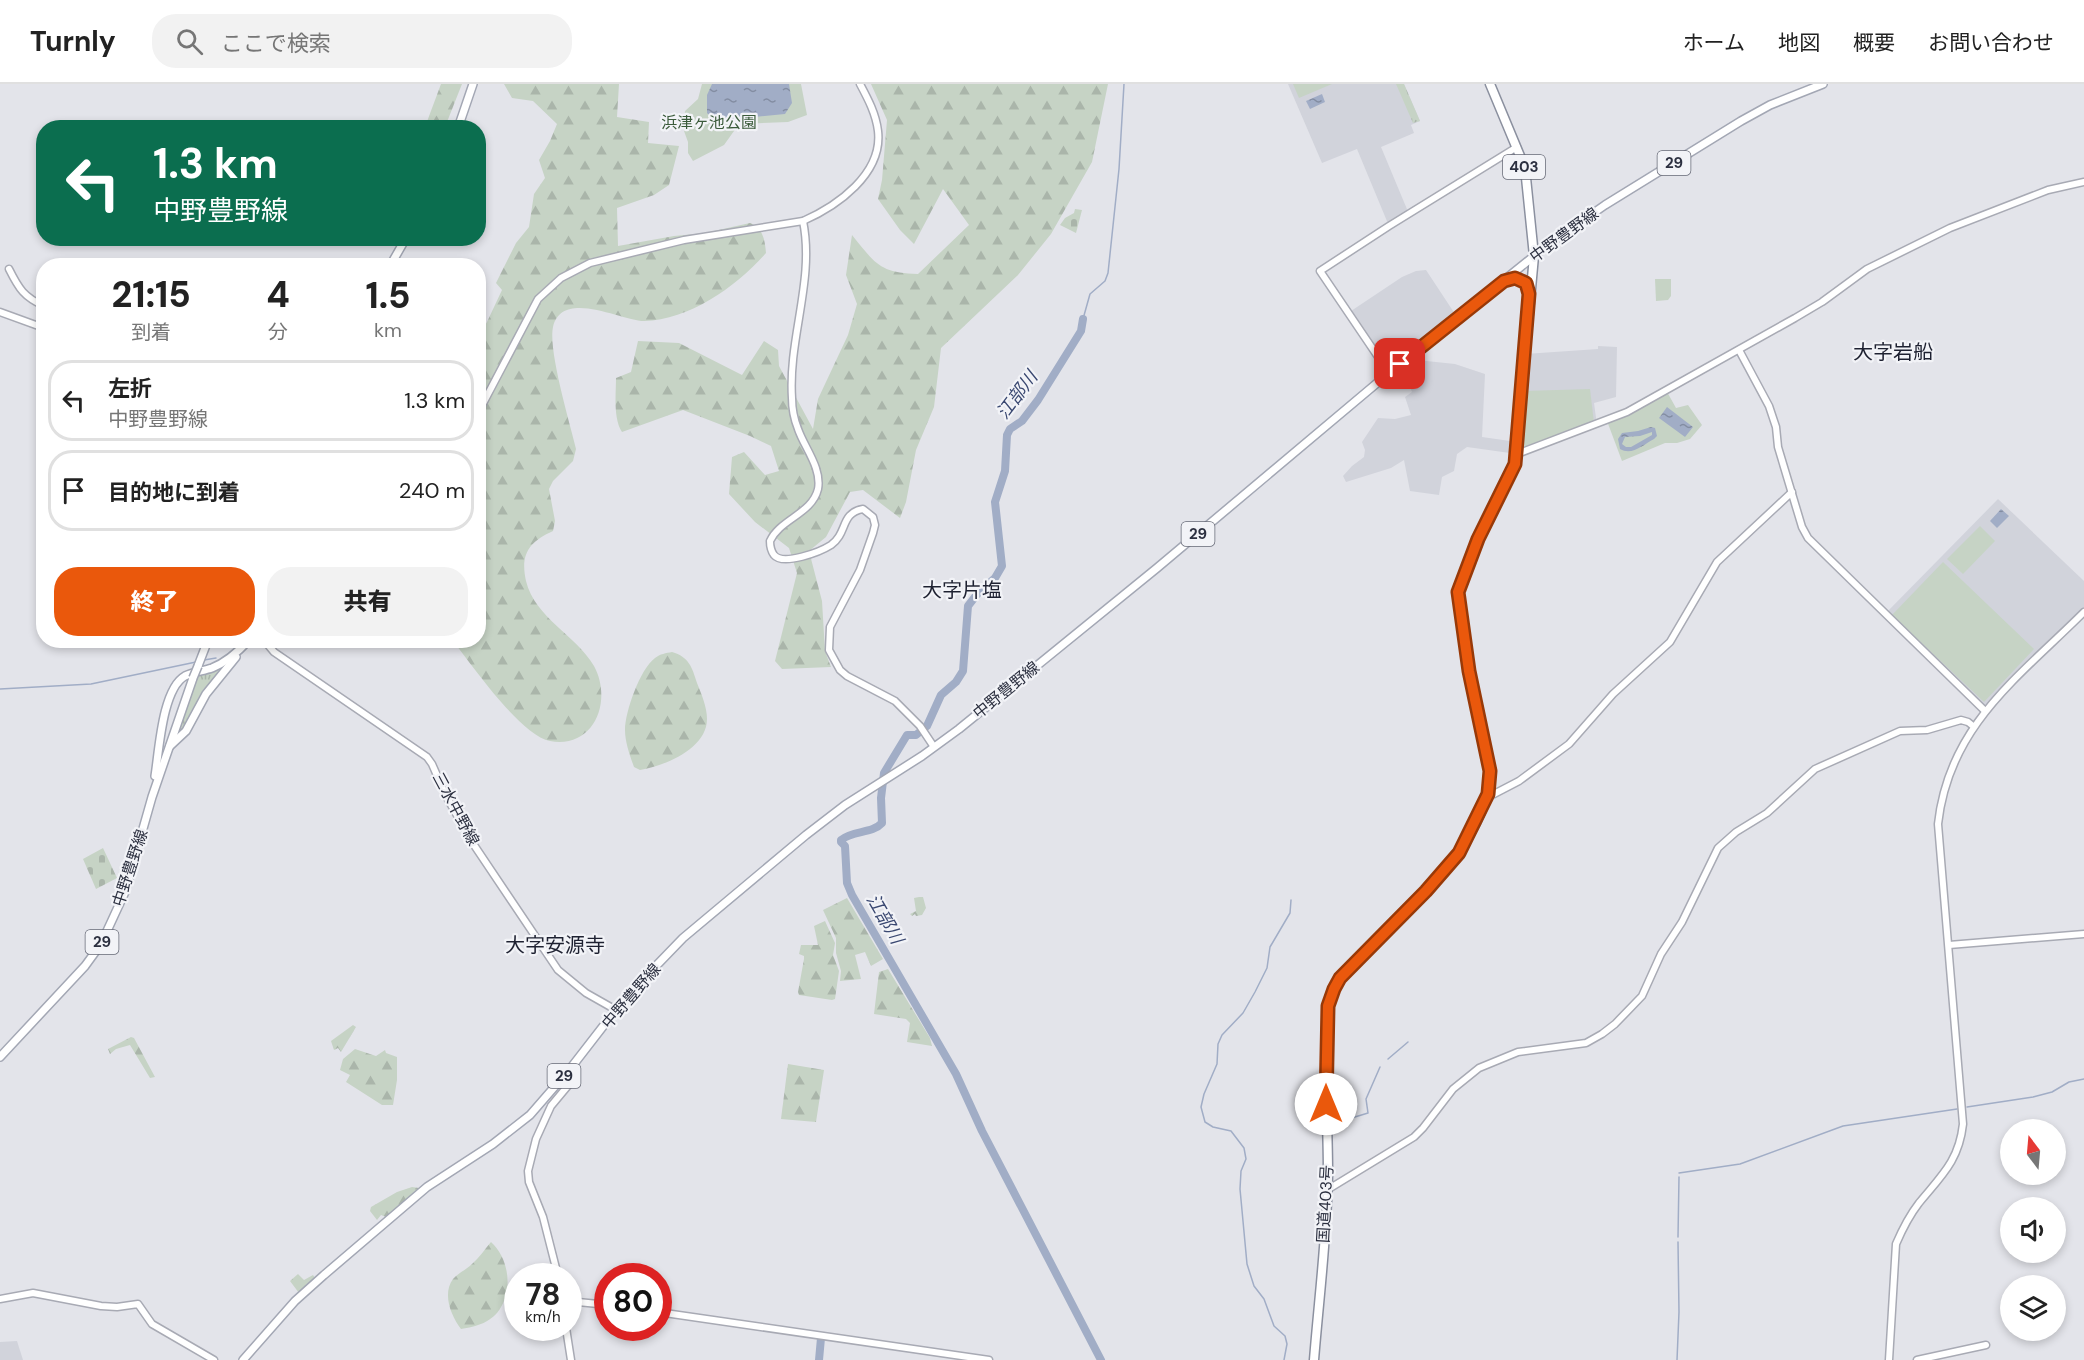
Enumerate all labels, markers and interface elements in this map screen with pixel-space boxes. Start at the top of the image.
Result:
search box [152,14,572,68]
text: Turnly [30,23,116,60]
icon: search [173,25,206,58]
text: ここで検索 [221,29,331,58]
text: ホーム [1683,29,1745,57]
text: 地図 [1778,29,1820,57]
text: 概要 [1853,29,1895,57]
text: お問い合わせ [1928,29,2054,57]
park label: 浜津ヶ池公園 [661,112,757,133]
text: 1.3 km [153,136,278,191]
icon: left [54,144,132,222]
road number: 29 [1658,151,1690,175]
road number: 403 [1503,155,1545,179]
text: 中野豊野線 [153,193,288,228]
street label: 中野豊野線 [1525,203,1603,267]
text: 21:15 [112,271,191,318]
text: 4 [266,271,290,318]
text: 1.5 [365,272,410,319]
text: km [374,317,402,343]
text: 到着 [131,319,171,345]
text: 分 [268,319,288,345]
pin [1374,338,1425,389]
district label: 大字岩船 [1853,339,1933,365]
icon: arrive [1383,347,1416,380]
water label: 江部川 [991,365,1044,424]
text: 左折 [108,374,152,403]
icon: left [57,384,90,417]
text: 1.3 km [404,386,465,415]
text: 中野豊野線 [108,406,208,432]
icon: arrive [57,474,90,507]
text: 240 m [399,476,465,505]
text: 目的地に到着 [108,478,240,507]
road number: 29 [1182,522,1214,546]
button: 終了 [54,567,255,636]
button: 共有 [267,567,468,636]
district label: 大字片塩 [922,577,1002,603]
street label: 中野豊野線 [968,657,1044,723]
street label: 三水中野線 [428,769,484,849]
street label: 中野豊野線 [108,827,152,909]
water label: 江部川 [861,890,910,950]
road number: 29 [86,930,118,954]
district label: 大字安源寺 [505,932,605,958]
street label: 中野豊野線 [597,959,665,1033]
road number: 29 [548,1064,580,1088]
position arrow [1294,1072,1358,1136]
north arrow [2000,1119,2066,1185]
map controls [2000,1119,2066,1341]
street label: 国道403号 [1312,1164,1338,1244]
button: sound [2000,1197,2066,1263]
speed limit sign: 80 [594,1263,672,1341]
text: 78 [526,1275,560,1314]
button: layers [2000,1275,2066,1341]
text: km/h [525,1307,561,1327]

